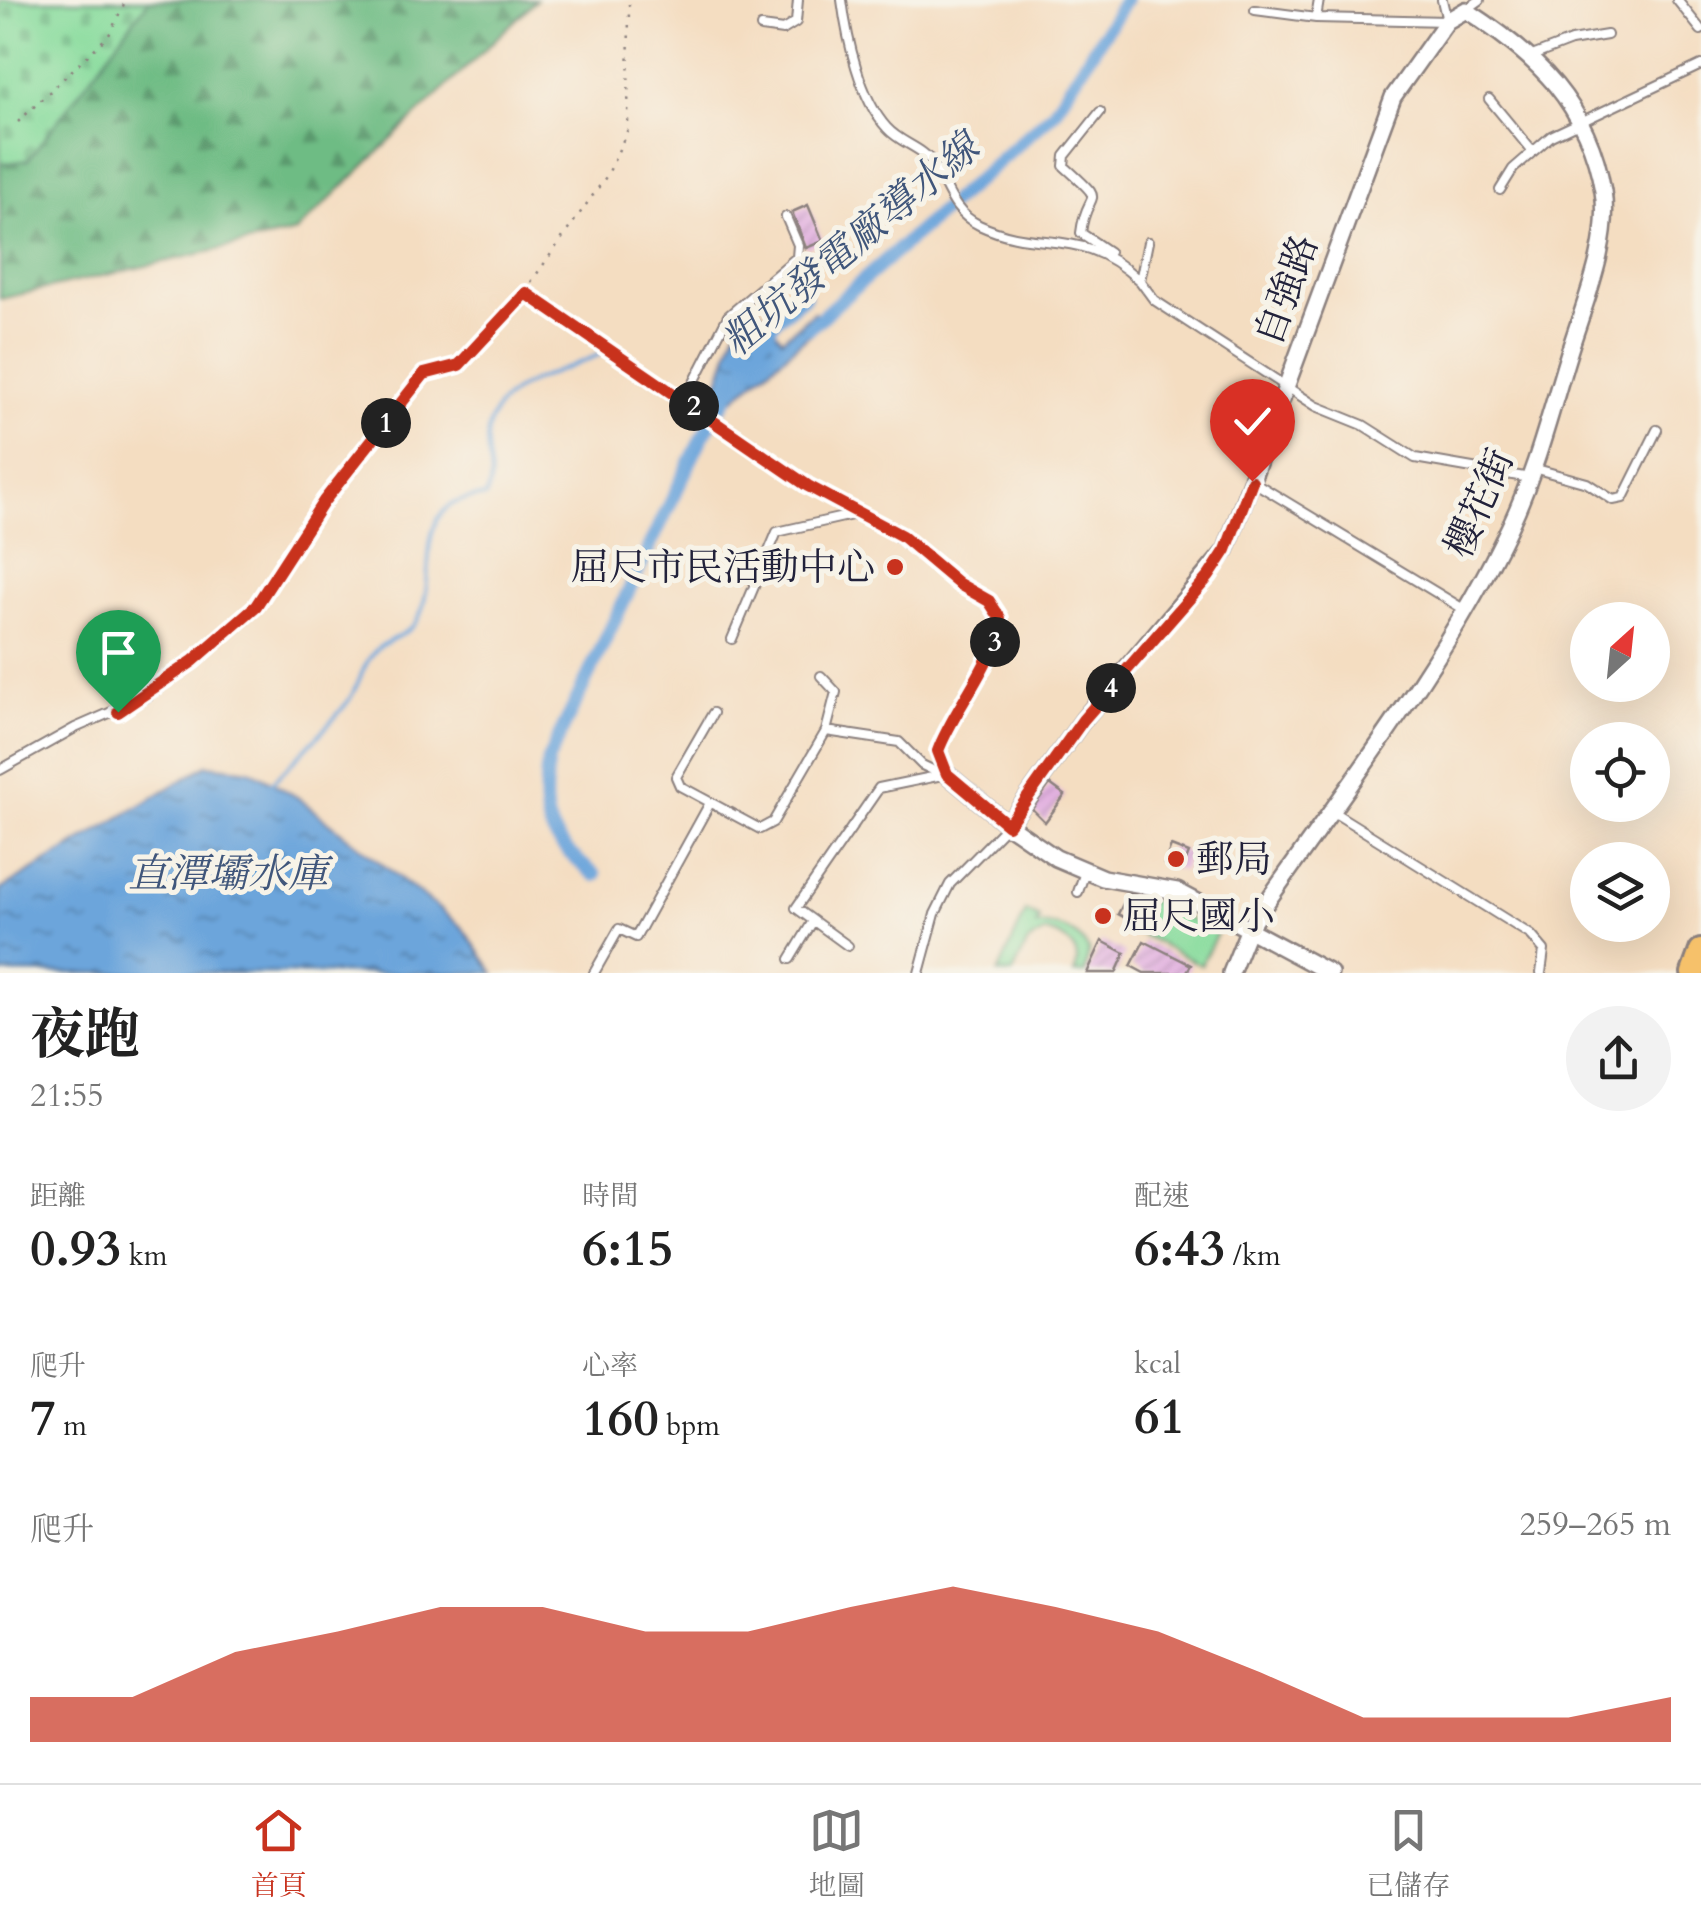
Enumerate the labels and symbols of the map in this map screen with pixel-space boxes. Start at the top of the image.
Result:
water label: 粗坑發電廠導水線 [711,119,994,369]
street label: 自強路 [1243,228,1331,353]
pin [1210,379,1295,482]
pin: 2 [669,381,719,431]
pin: 1 [361,398,411,448]
street label: 櫻花街 [1433,441,1527,566]
place label: 屈尺市民活動中心 [571,542,875,594]
marker: 屈尺市民活動中心 [884,556,906,578]
north arrow [1570,602,1670,702]
pin [76,610,161,713]
pin: 3 [970,617,1020,667]
pin: 4 [1086,663,1136,713]
place label: 郵局 [1196,834,1272,886]
water label: 直潭壩水庫 [128,847,334,902]
marker: 郵局 [1165,848,1187,870]
place label: 屈尺國小 [1123,891,1275,943]
marker: 屈尺國小 [1092,905,1114,927]

